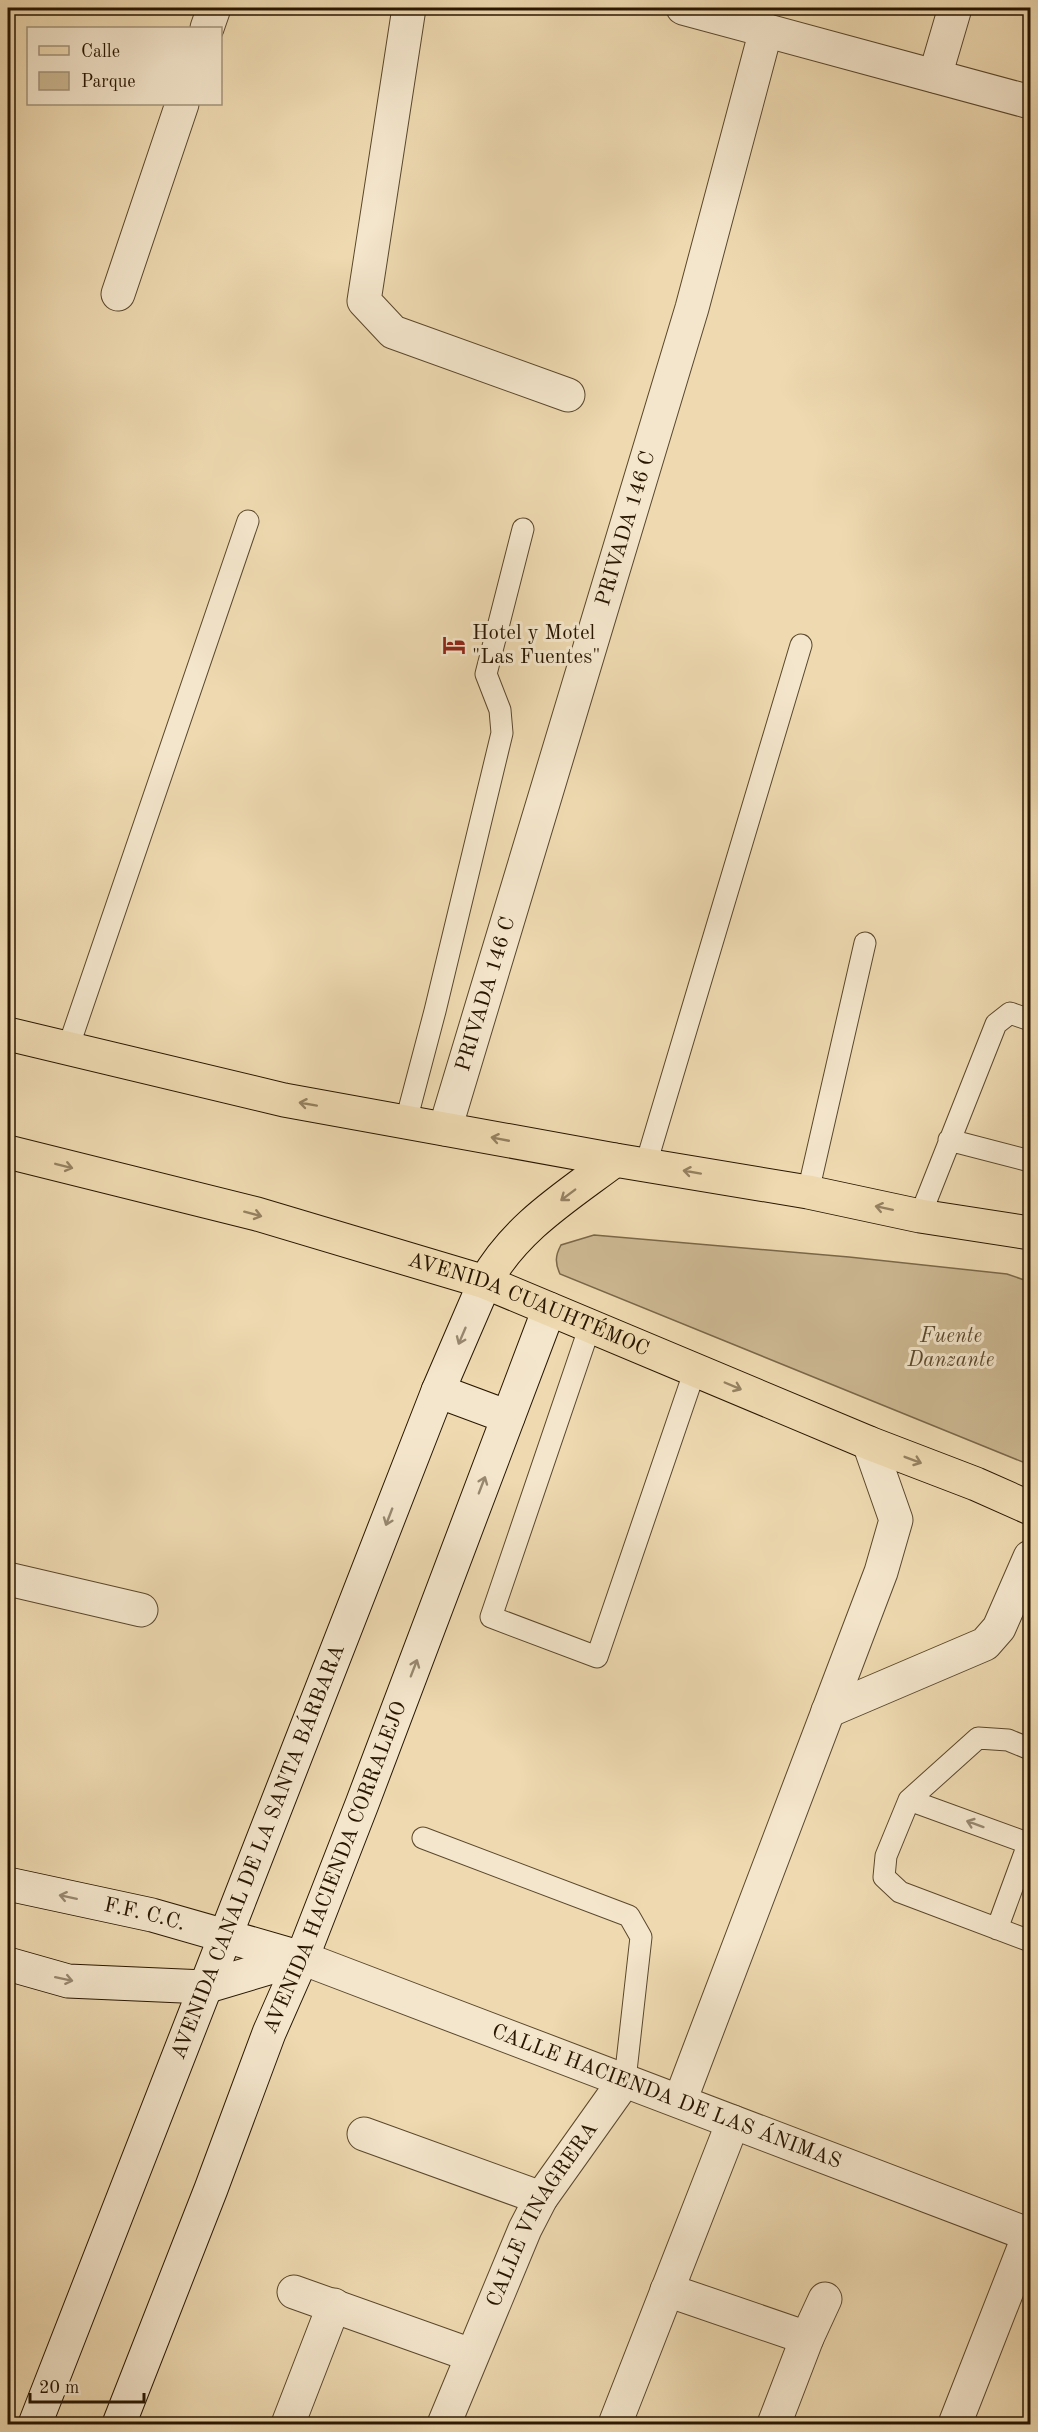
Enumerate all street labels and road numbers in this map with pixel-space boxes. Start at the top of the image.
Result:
street label: PRIVADA 146 C [592,449,659,608]
street label: PRIVADA 146 C [452,914,519,1074]
street label: AVENIDA CUAUHTÉMOC [406,1249,652,1360]
street label: AVENIDA CANAL DE LA SANTA BÁRBARA [168,1642,349,2062]
street label: AVENIDA HACIENDA CORRALEJO [259,1698,410,2037]
street label: F.F. C.C. [102,1894,188,1935]
street label: CALLE HACIENDA DE LAS ÁNIMAS [489,2021,844,2173]
street label: CALLE VINAGRERA [483,2118,602,2310]

